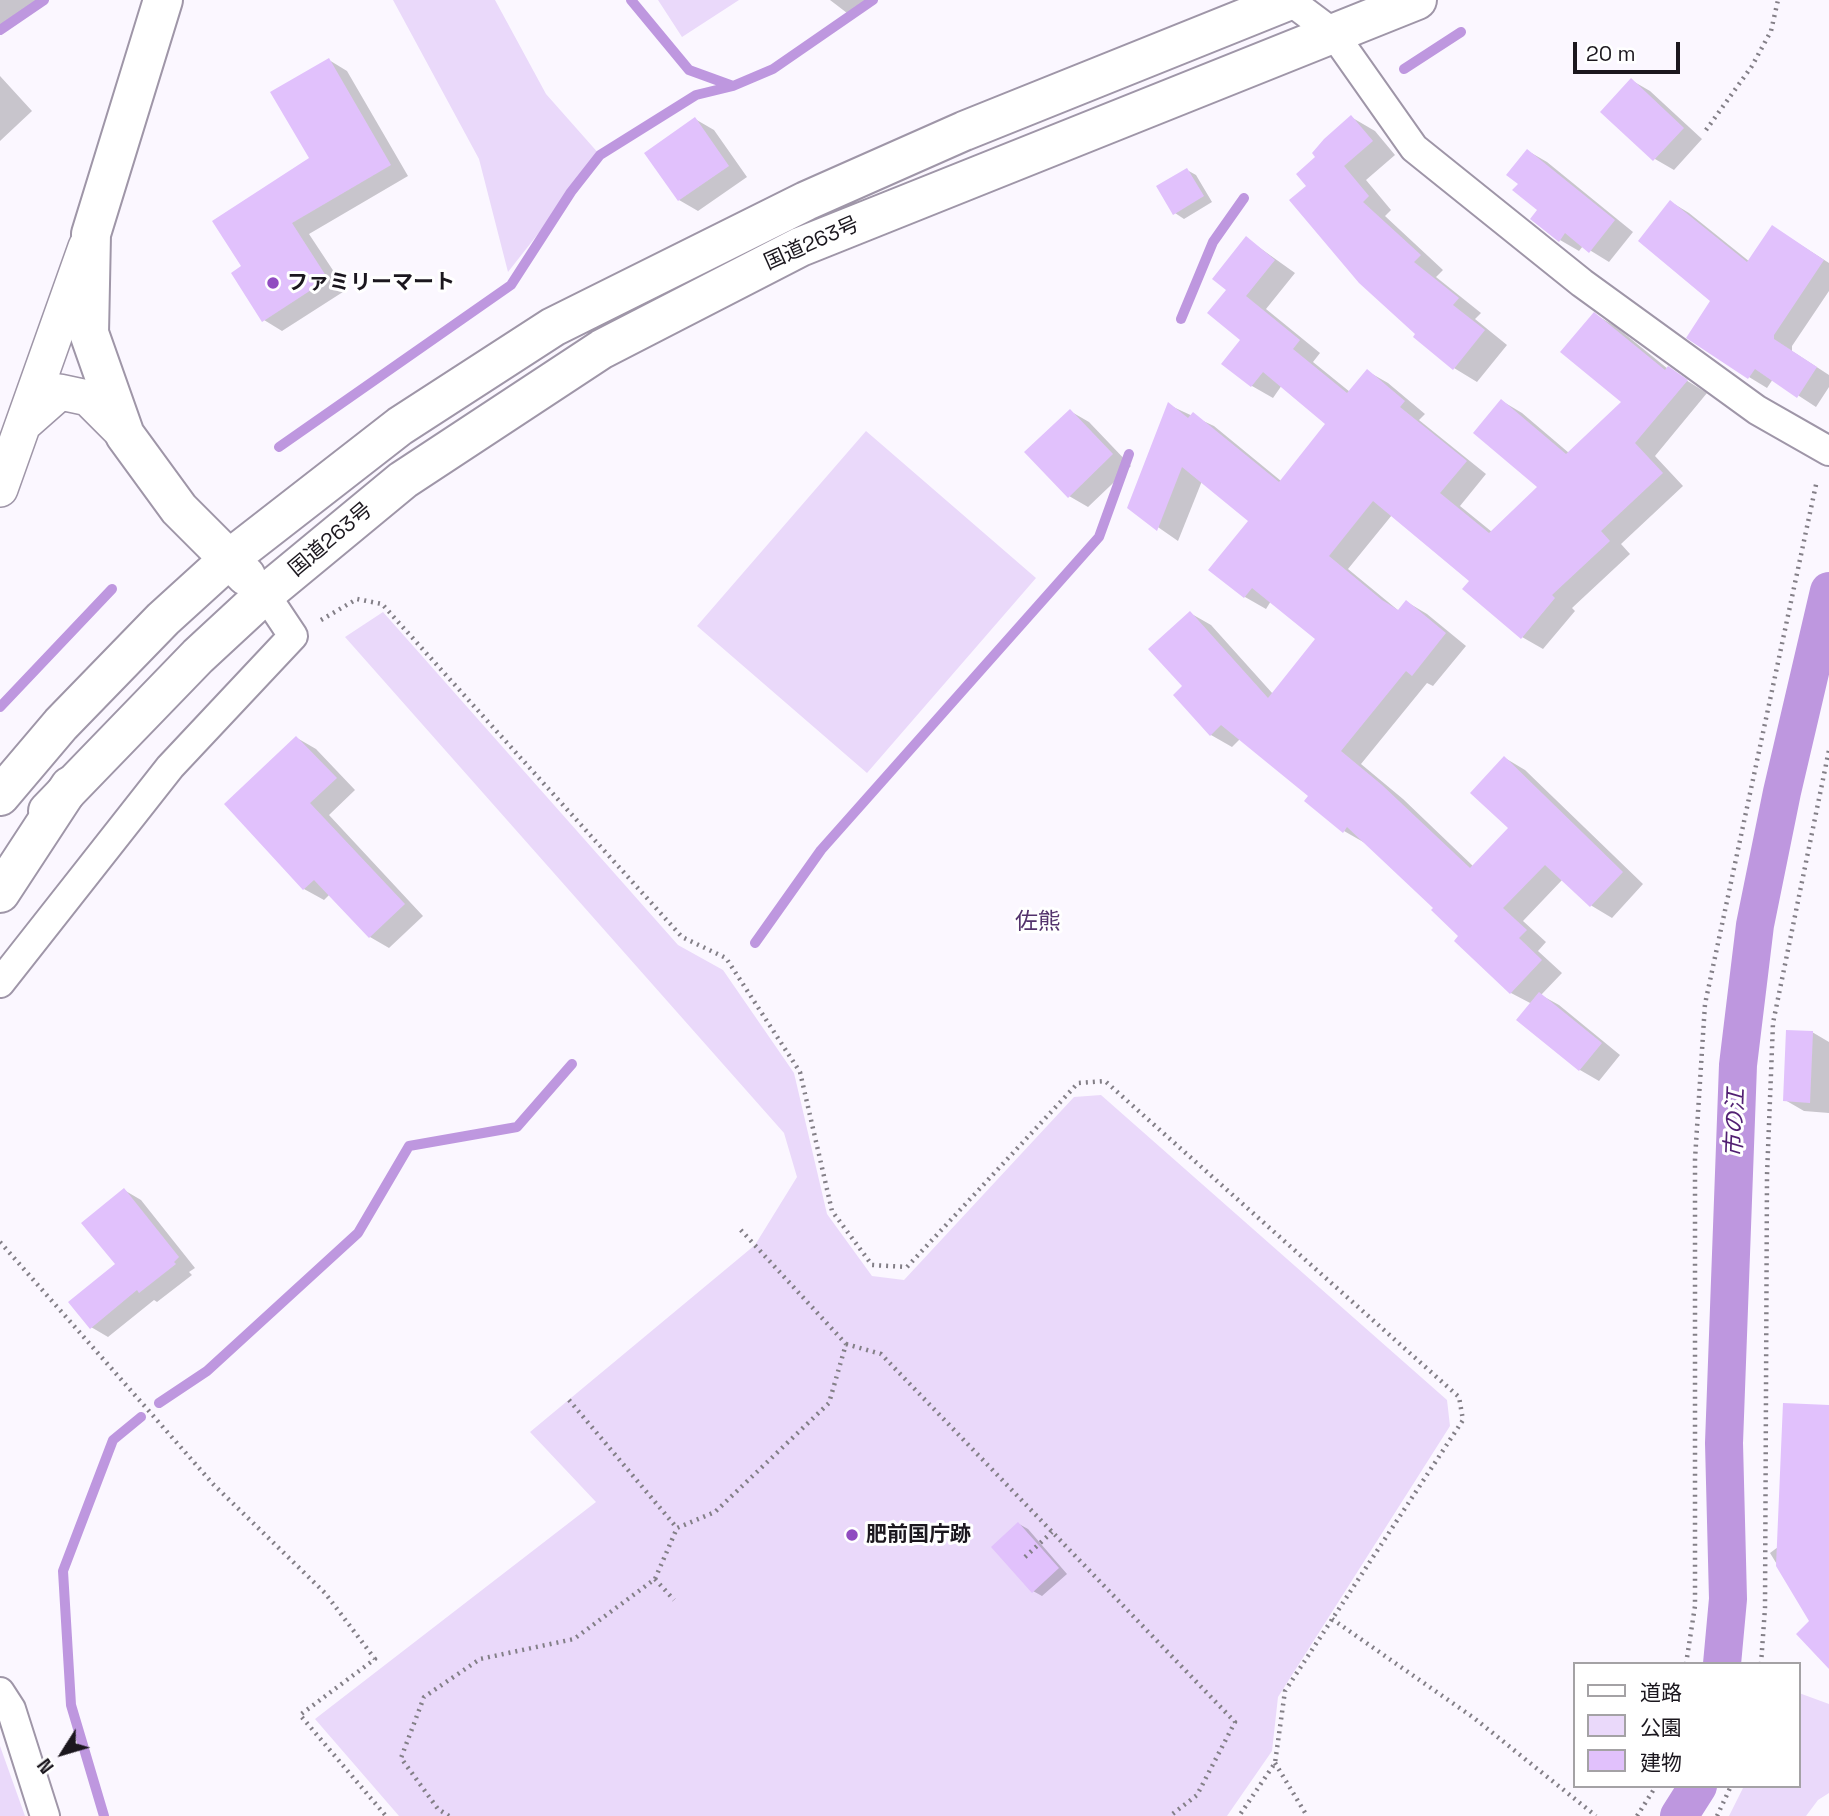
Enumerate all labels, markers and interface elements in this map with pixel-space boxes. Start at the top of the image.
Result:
scale bar [1577,28,1684,72]
text: 20 m [1586,40,1636,67]
street label: 国道263号 [761,212,863,276]
place label: ファミリーマート [287,270,455,296]
marker: ファミリーマート [265,275,281,291]
street label: 国道263号 [284,498,378,582]
district label: 佐熊 [1015,909,1061,937]
water label: 市の江 [1721,1088,1751,1158]
place label: 肥前国庁跡 [866,1522,971,1548]
marker: 肥前国庁跡 [844,1527,860,1543]
legend [1574,1662,1801,1788]
text: 道路 [1640,1679,1682,1706]
text: 公園 [1640,1714,1682,1741]
north arrow [28,1718,98,1788]
text: 建物 [1640,1749,1682,1776]
text: N [32,1753,60,1779]

